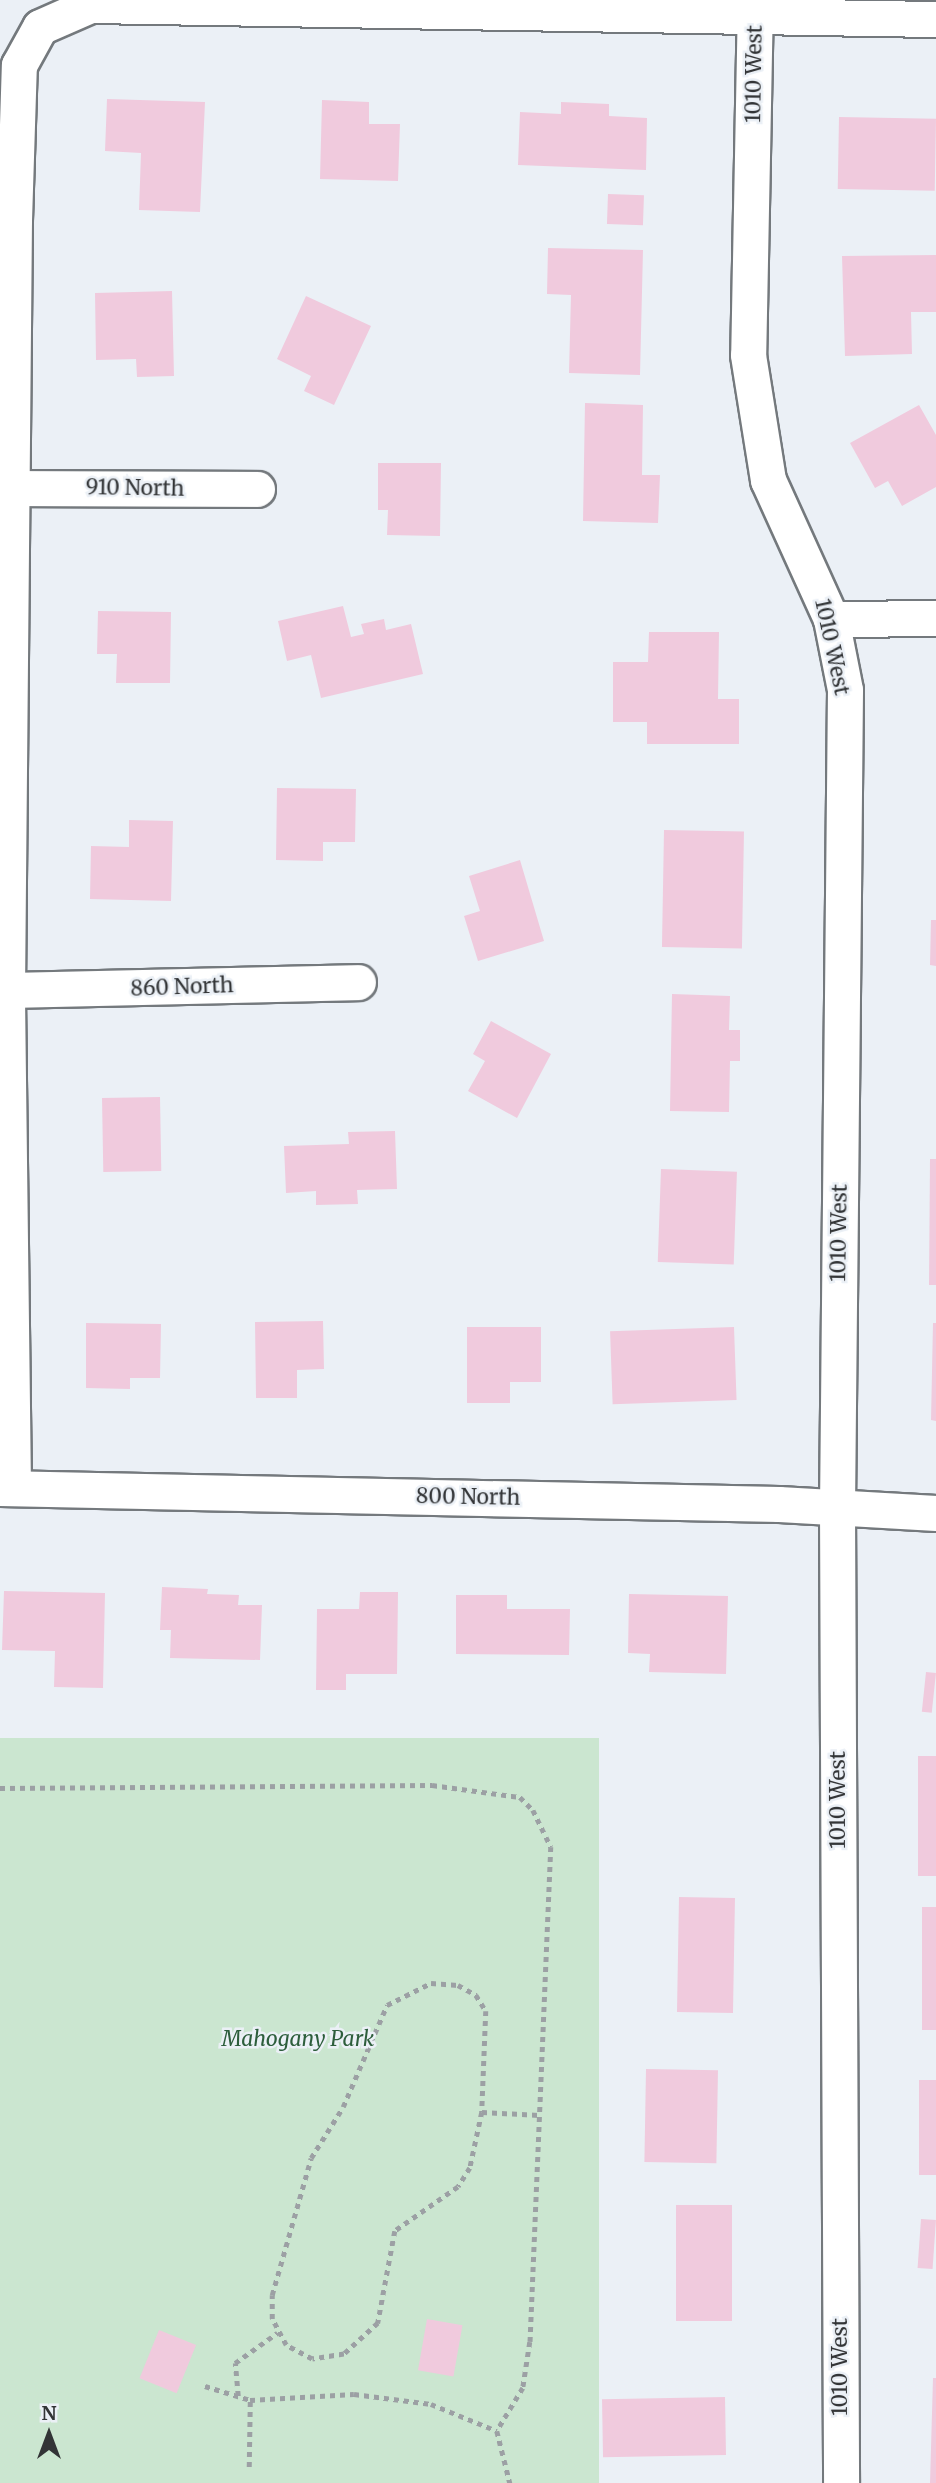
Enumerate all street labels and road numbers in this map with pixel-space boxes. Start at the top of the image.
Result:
street label: 1010 West [741,25,767,123]
street label: 910 North [85,475,185,501]
street label: 1010 West [809,596,855,698]
street label: 860 North [130,973,234,1001]
street label: 1010 West [826,1184,852,1282]
street label: 800 North [416,1483,520,1511]
street label: 1010 West [825,1751,851,1849]
street label: 1010 West [827,2318,853,2416]

